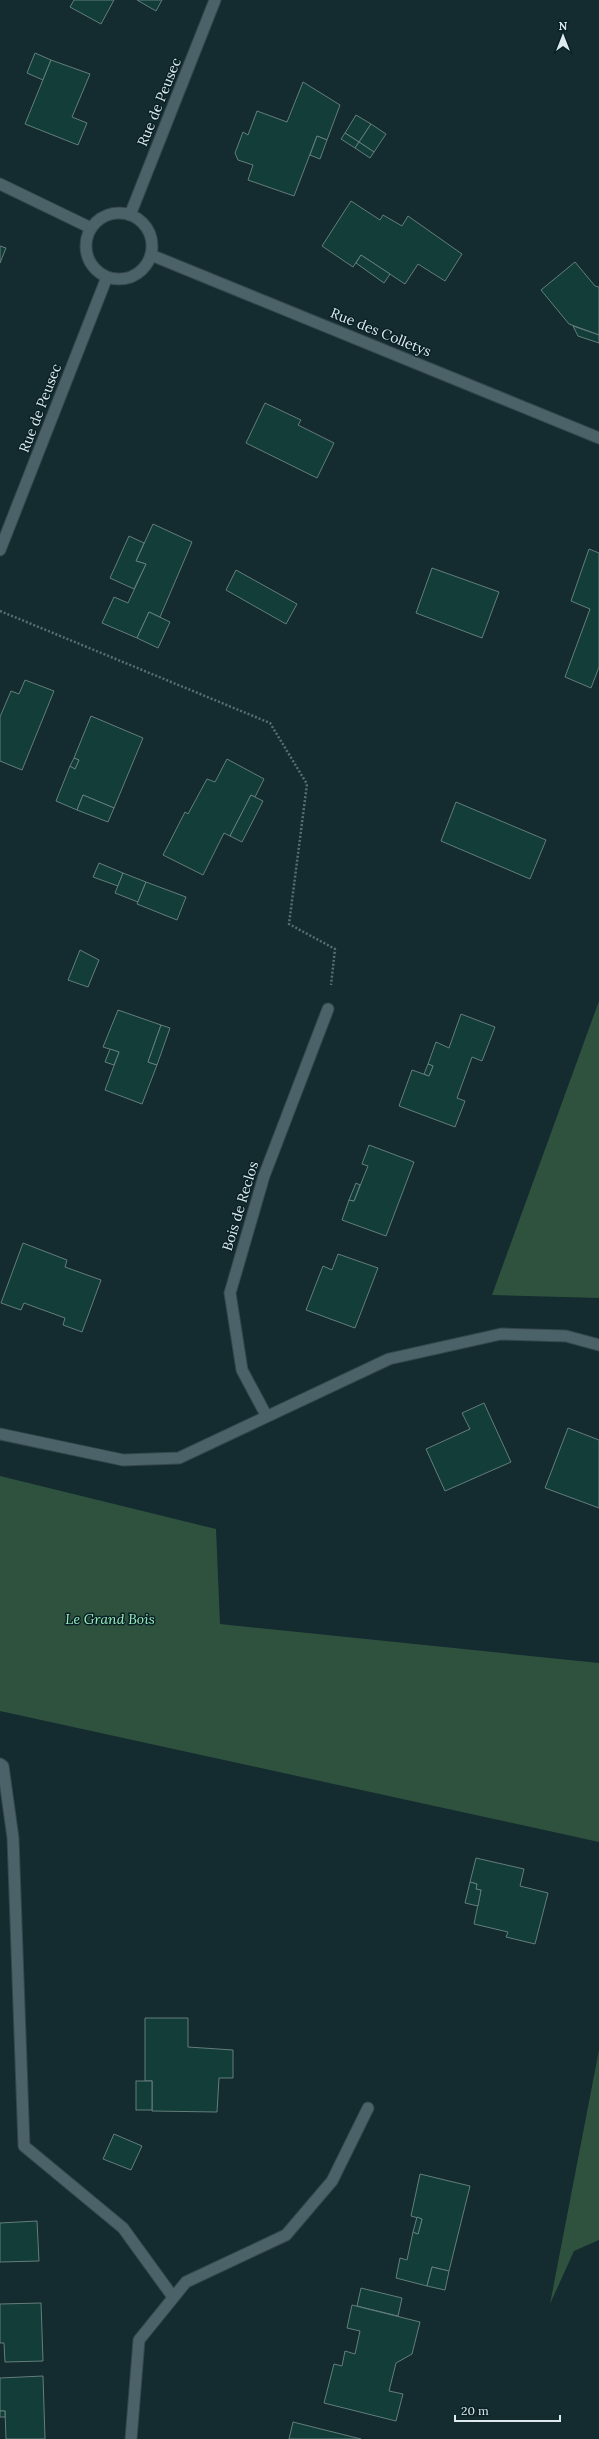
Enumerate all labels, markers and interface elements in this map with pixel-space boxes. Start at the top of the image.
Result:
north arrow [543,16,583,56]
text: N [559,19,568,33]
street label: Rue de Peusec [133,55,185,149]
street label: Rue des Colletys [328,304,434,360]
street label: Rue de Peusec [15,361,65,455]
street label: Bois de Reclos [218,1159,262,1253]
park label: Le Grand Bois [65,1610,155,1628]
scale bar [455,2397,560,2423]
text: 20 m [461,2403,489,2418]

